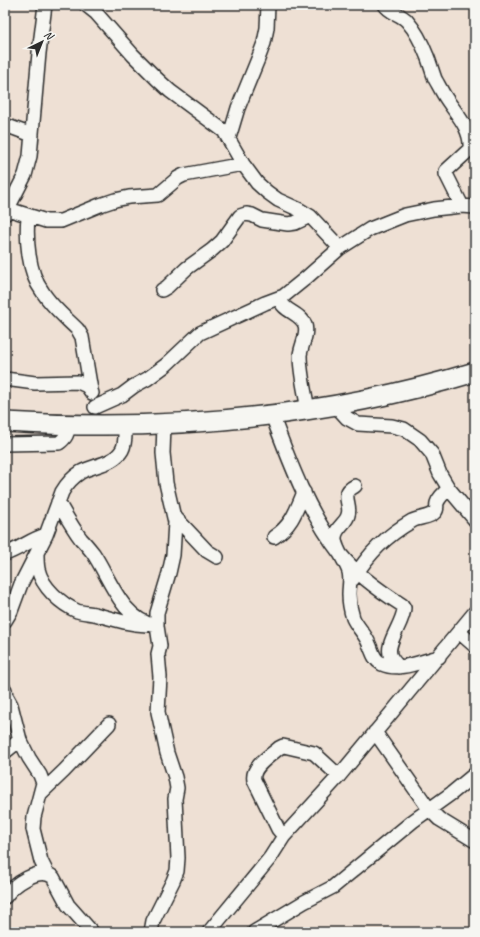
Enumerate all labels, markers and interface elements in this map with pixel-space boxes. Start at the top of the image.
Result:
north arrow [22,22,62,62]
text: N [42,27,58,44]

